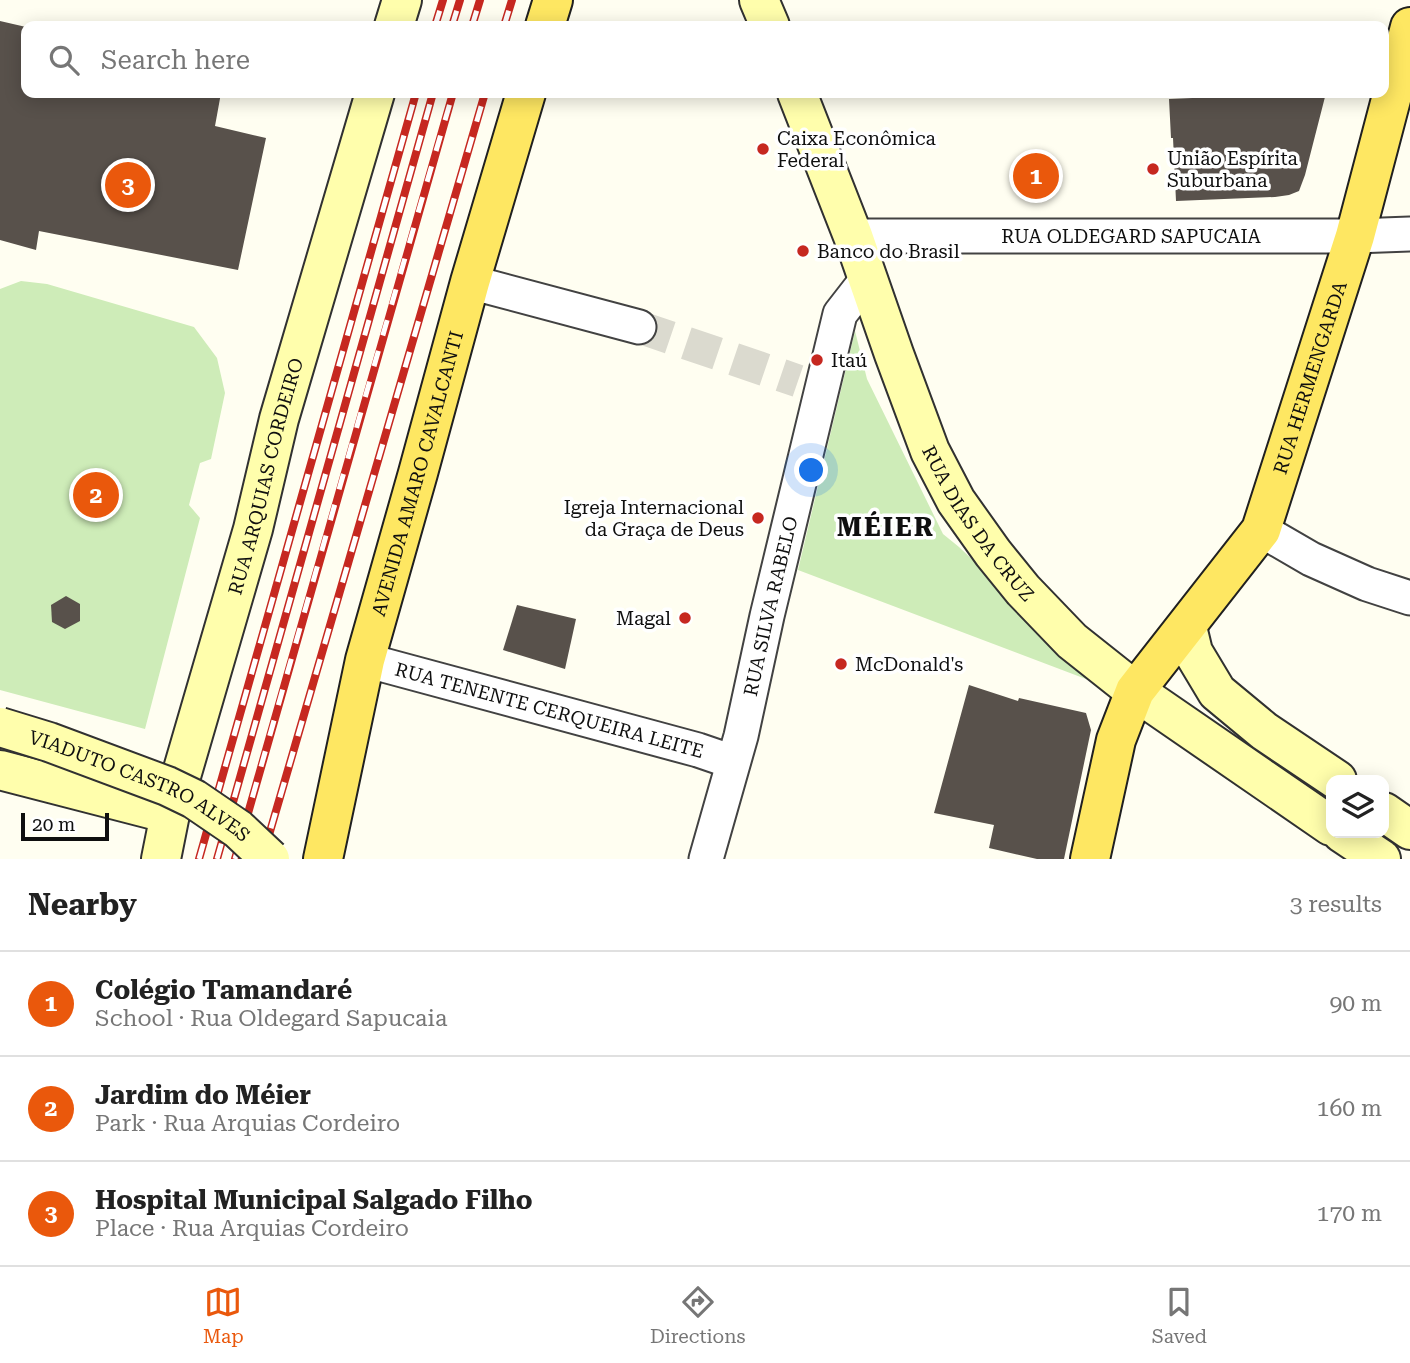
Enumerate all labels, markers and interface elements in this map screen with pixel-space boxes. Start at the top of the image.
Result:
search box [21,21,1389,98]
icon: search [45,41,83,79]
text: Search here [101,45,250,75]
place label: Caixa Econômica Federal [777,127,937,172]
marker: Caixa Econômica Federal [755,141,771,157]
place label: União Espírita Suburbana [1167,147,1298,192]
pin: 1 [1013,150,1059,202]
pin: 3 [105,159,151,211]
marker: União Espírita Suburbana [1145,161,1161,177]
street label: RUA OLDEGARD SAPUCAIA [1001,225,1262,248]
place label: Banco do Brasil [817,240,960,263]
marker: Banco do Brasil [795,243,811,259]
street label: RUA HERMENGARDA [1269,278,1352,477]
street label: AVENIDA AMARO CAVALCANTI [367,328,468,619]
place label: Itaú [831,349,867,372]
marker: Itaú [809,352,825,368]
street label: RUA ARQUIAS CORDEIRO [224,355,308,597]
street label: RUA DIAS DA CRUZ [917,442,1039,606]
your location [794,453,828,487]
pin: 2 [73,469,119,521]
place label: Igreja Internacional da Graça de Deus [564,496,744,541]
marker: Igreja Internacional da Graça de Deus [750,510,766,526]
district label: MÉIER [837,511,935,542]
street label: RUA SILVA RABELO [739,514,803,698]
place label: Magal [616,607,671,630]
marker: Magal [677,610,693,626]
place label: McDonald's [855,653,963,676]
marker: McDonald's [833,656,849,672]
street label: RUA TENENTE CERQUEIRA LEITE [392,658,706,763]
street label: VIADUTO CASTRO ALVES [26,726,255,846]
map controls [1326,775,1389,838]
button: layers [1326,775,1389,838]
scale bar [21,810,108,842]
text: 20 m [32,813,75,836]
text: Nearby [28,887,137,922]
text: 3 results [1290,891,1382,918]
text: Colégio Tamandaré [95,975,352,1005]
text: 1 [45,990,57,1017]
text: 90 m [1329,990,1382,1017]
text: School · Rua Oldegard Sapucaia [95,1005,447,1032]
text: Jardim do Méier [95,1080,311,1110]
text: 2 [45,1095,57,1122]
text: 160 m [1317,1095,1382,1122]
text: Park · Rua Arquias Cordeiro [95,1110,400,1137]
text: Hospital Municipal Salgado Filho [95,1185,532,1215]
text: 3 [45,1200,57,1227]
text: 170 m [1317,1200,1382,1227]
text: Place · Rua Arquias Cordeiro [95,1215,409,1242]
tab: Map [203,1283,244,1348]
tab: Directions [650,1283,746,1348]
tab: Saved [1152,1283,1207,1348]

